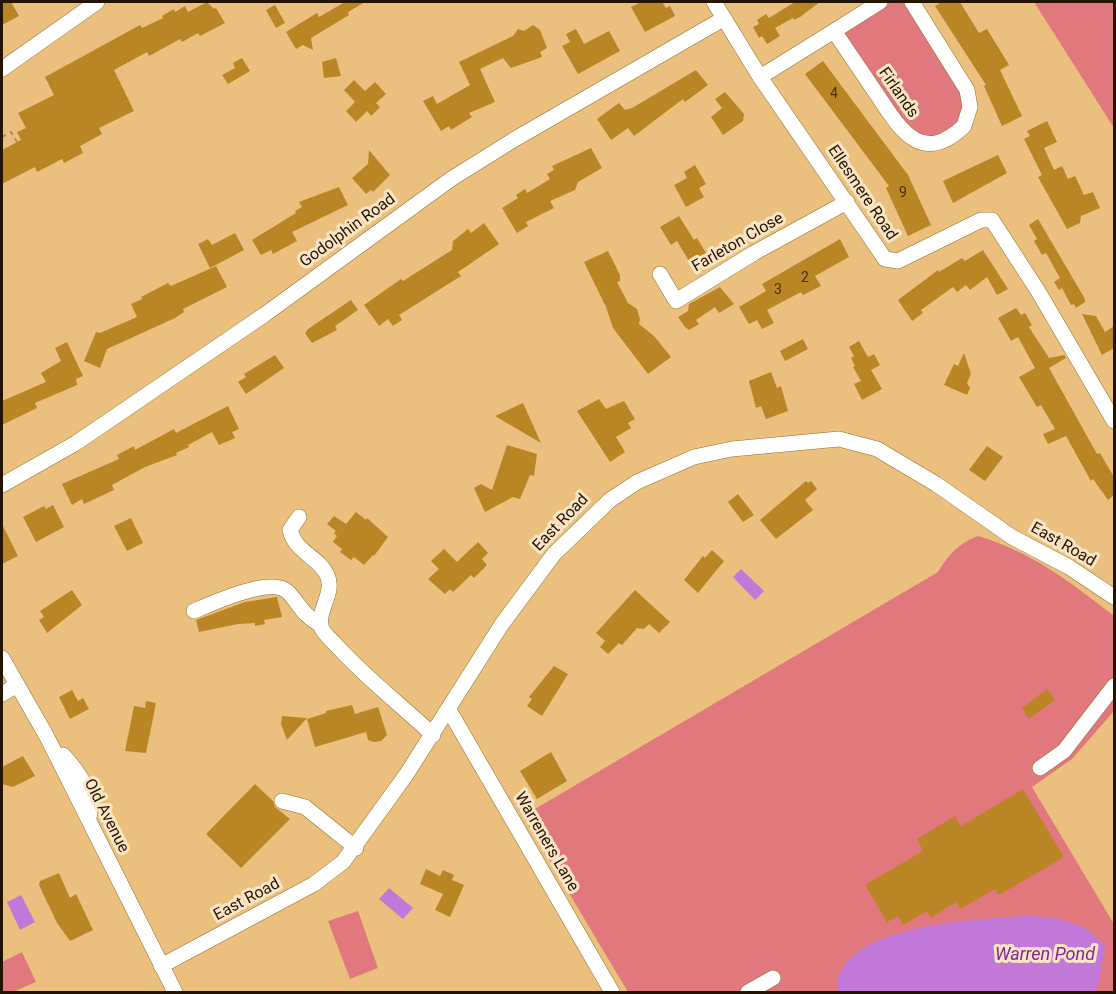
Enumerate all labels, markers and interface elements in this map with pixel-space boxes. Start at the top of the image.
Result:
street label: Firlands [874,64,922,122]
house number: 4 [830,86,838,102]
street label: Ellesmere Road [823,142,901,244]
house number: 9 [899,185,907,201]
street label: Godolphin Road [297,190,399,272]
street label: Farleton Close [689,209,787,277]
house number: 2 [801,270,809,286]
house number: 3 [774,282,782,298]
street label: East Road [529,490,593,556]
street label: East Road [1027,519,1099,571]
street label: Old Avenue [79,776,133,856]
street label: Warreners Lane [510,789,582,895]
street label: East Road [211,875,283,925]
water label: Warren Pond [995,944,1095,966]

